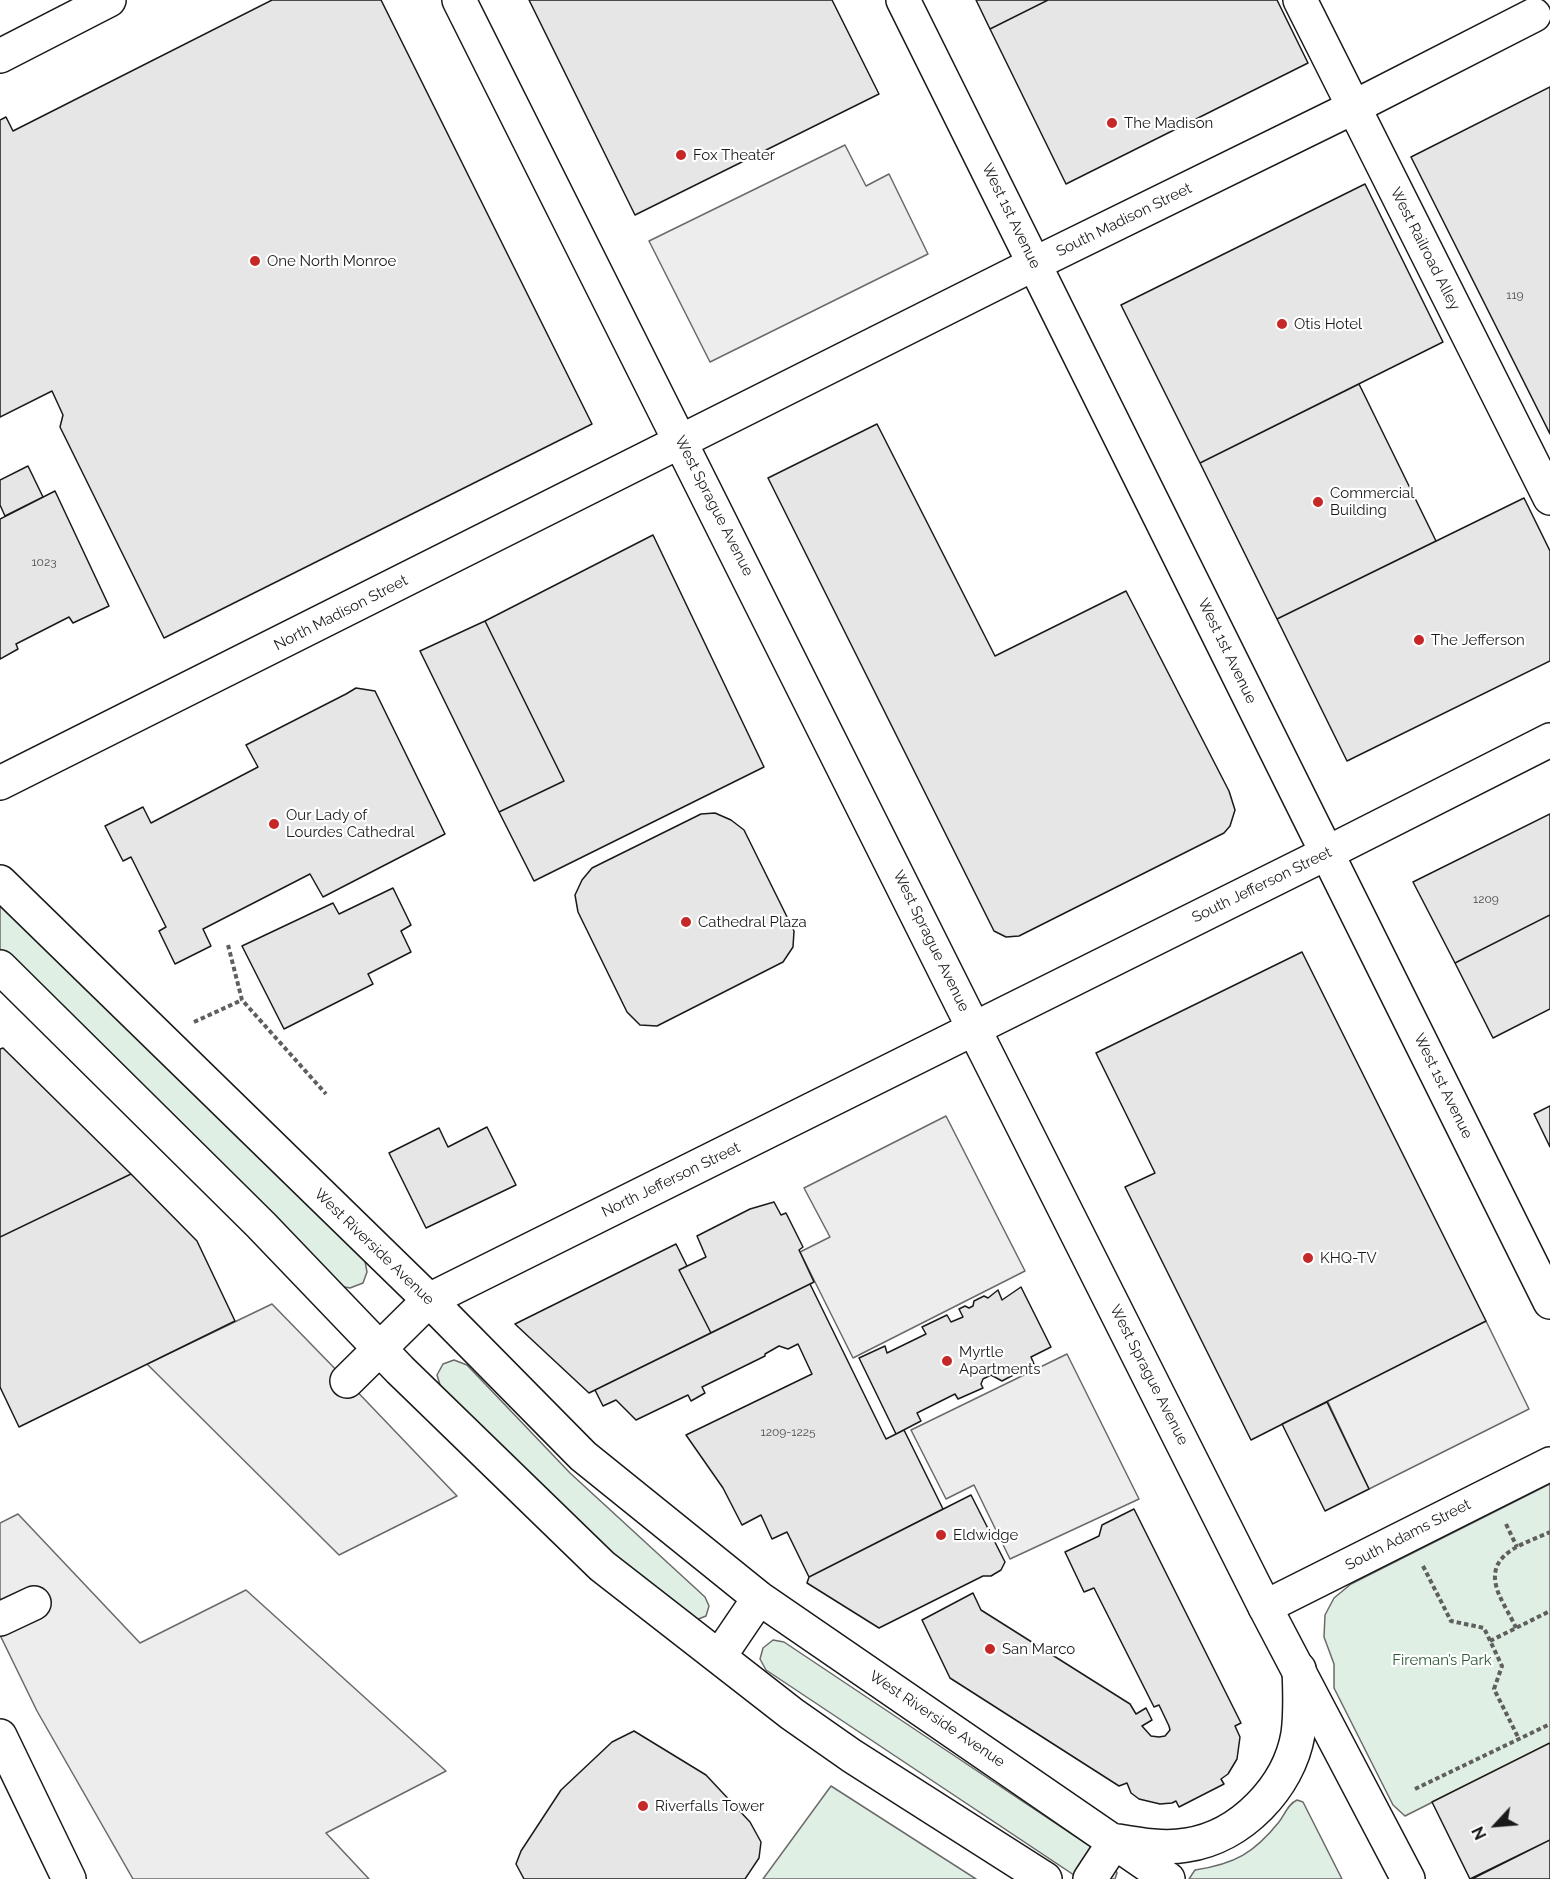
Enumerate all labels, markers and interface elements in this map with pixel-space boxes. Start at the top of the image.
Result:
place label: The Madison [1124,114,1213,132]
marker: The Madison [1105,116,1119,130]
place label: Fox Theater [693,146,775,164]
marker: Fox Theater [674,148,688,162]
street label: West 1st Avenue [978,160,1044,272]
street label: South Madison Street [1053,179,1195,261]
street label: West Railroad Alley [1386,185,1464,313]
place label: One North Monroe [267,252,396,270]
marker: One North Monroe [248,254,262,268]
house number: 119 [1506,288,1524,302]
place label: Otis Hotel [1294,315,1362,333]
marker: Otis Hotel [1275,317,1289,331]
street label: West Sprague Avenue [671,433,757,579]
place label: Commercial Building [1330,484,1414,519]
marker: Commercial Building [1311,495,1325,509]
house number: 1023 [31,555,57,569]
street label: North Madison Street [271,572,411,654]
street label: West 1st Avenue [1194,595,1260,707]
place label: The Jefferson [1431,631,1525,649]
marker: The Jefferson [1412,633,1426,647]
place label: Our Lady of Lourdes Cathedral [286,806,414,841]
marker: Our Lady of Lourdes Cathedral [267,817,281,831]
street label: South Jefferson Street [1189,843,1335,927]
street label: West Sprague Avenue [889,867,973,1015]
house number: 1209 [1473,892,1499,906]
place label: Cathedral Plaza [698,913,807,931]
marker: Cathedral Plaza [679,915,693,929]
street label: West 1st Avenue [1410,1030,1476,1142]
street label: North Jefferson Street [599,1139,743,1221]
street label: West Riverside Avenue [310,1185,438,1309]
place label: KHQ-TV [1320,1249,1377,1267]
marker: KHQ-TV [1301,1251,1315,1265]
street label: West Sprague Avenue [1106,1302,1192,1448]
place label: Myrtle Apartments [959,1343,1040,1378]
marker: Myrtle Apartments [940,1354,954,1368]
house number: 1209-1225 [761,1425,815,1439]
street label: South Adams Street [1342,1496,1474,1574]
place label: Eldwidge [953,1526,1018,1544]
marker: Eldwidge [934,1528,948,1542]
place label: San Marco [1002,1640,1075,1658]
marker: San Marco [983,1642,997,1656]
park label: Fireman’s Park [1392,1651,1492,1669]
street label: West Riverside Avenue [866,1667,1008,1771]
north arrow [1466,1795,1526,1855]
place label: Riverfalls Tower [655,1797,764,1815]
marker: Riverfalls Tower [636,1799,650,1813]
text: N [1468,1823,1491,1843]

